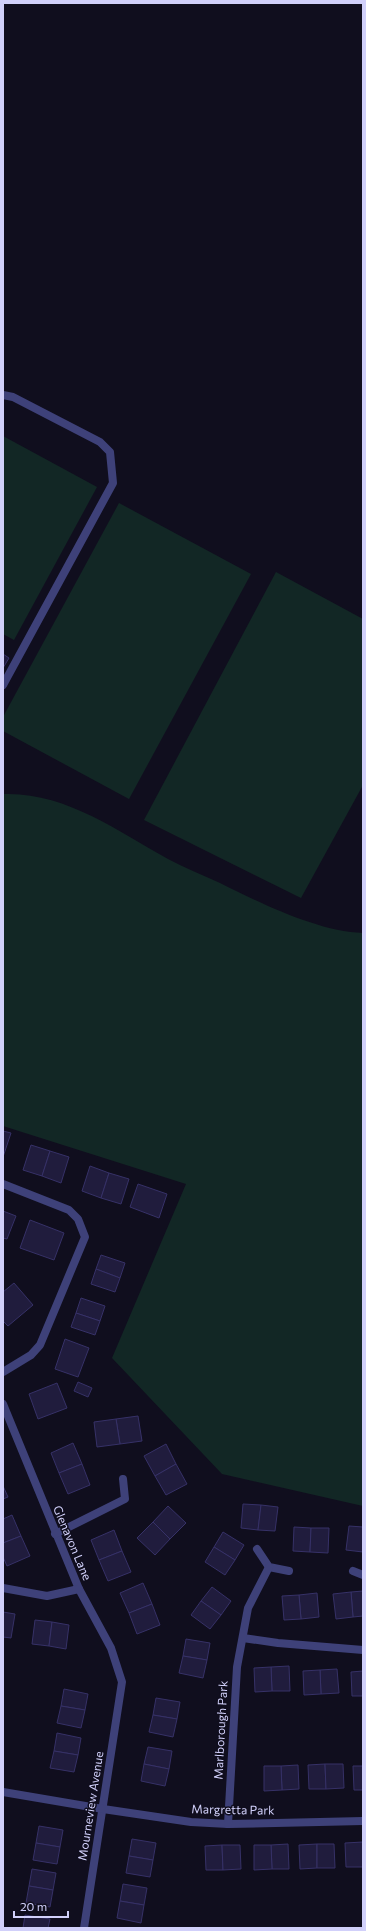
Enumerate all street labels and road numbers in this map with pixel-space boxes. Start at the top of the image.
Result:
street label: Glenavon Lane [51,1503,95,1582]
street label: Marlborough Park [210,1680,230,1780]
street label: Mourneview Avenue [74,1750,106,1862]
street label: Margretta Park [191,1801,275,1817]

